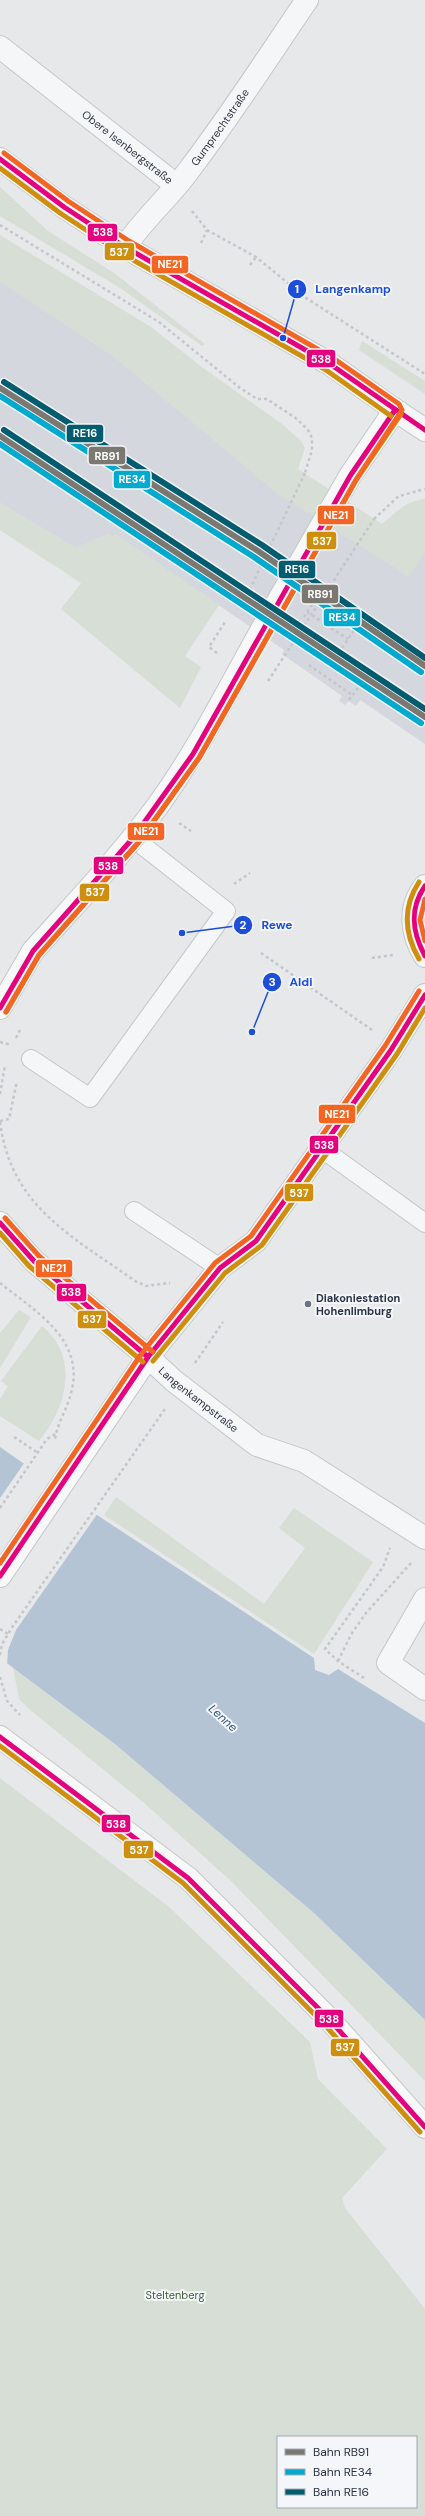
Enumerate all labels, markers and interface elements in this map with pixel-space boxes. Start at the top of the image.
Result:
street label: Gumprechtstraße [188,86,252,169]
street label: Obere Isenbergstraße [79,107,176,187]
line badge: 538 [87,223,118,242]
text: 538 [93,225,113,239]
line badge: 537 [104,242,135,261]
text: 537 [109,245,129,259]
line badge: NE21 [151,255,189,274]
text: NE21 [158,257,182,271]
callout: Langenkamp [287,277,398,301]
text: 1 [295,281,299,297]
text: Langenkamp [315,281,391,297]
line badge: 538 [306,349,336,368]
text: 538 [311,352,331,366]
line badge: RE16 [66,424,104,443]
text: RE16 [73,426,97,440]
line badge: RB91 [88,446,126,465]
text: RB91 [95,449,119,463]
line badge: RE34 [113,470,151,489]
text: RE34 [118,472,146,486]
line badge: NE21 [317,505,355,525]
text: NE21 [324,508,348,522]
line badge: 537 [306,531,337,550]
text: 537 [312,534,332,548]
line badge: RE16 [278,560,316,579]
text: RE16 [285,562,309,576]
line badge: RB91 [301,584,339,604]
text: RB91 [308,587,332,601]
line badge: RE34 [323,608,361,627]
text: RE34 [328,610,356,624]
line badge: NE21 [127,822,165,841]
text: NE21 [134,824,158,838]
line badge: 538 [93,856,124,875]
text: 538 [98,859,118,873]
line badge: 537 [79,883,110,902]
text: 537 [85,885,105,899]
callout: Rewe [233,913,300,937]
text: 2 [240,917,247,933]
text: Rewe [261,917,293,933]
callout: Aldi [262,970,320,994]
text: 3 [268,974,276,990]
text: Aldi [290,974,312,990]
line badge: NE21 [318,1104,356,1124]
text: NE21 [325,1107,349,1121]
line badge: 538 [309,1135,339,1154]
text: 538 [314,1138,334,1152]
line badge: 537 [284,1183,314,1202]
text: 537 [289,1186,309,1200]
line badge: NE21 [35,1259,73,1278]
text: NE21 [42,1261,66,1275]
line badge: 538 [56,1283,87,1302]
text: 538 [61,1285,81,1299]
place label: Diakoniestation Hohenlimburg [316,1291,401,1318]
marker: Diakoniestation Hohenlimburg [303,1299,313,1309]
line badge: 537 [77,1310,107,1329]
text: 537 [82,1312,102,1326]
street label: Langenkampstraße [156,1363,241,1435]
water label: Lenne [205,1701,241,1735]
line badge: 538 [101,1814,131,1833]
text: 538 [106,1817,126,1831]
line badge: 537 [123,1840,154,1859]
text: 537 [129,1843,149,1857]
line badge: 538 [314,2009,344,2028]
text: 538 [319,2012,339,2026]
line badge: 537 [330,2038,360,2057]
text: 537 [335,2040,355,2054]
park label: Steltenberg [145,2288,205,2302]
legend [277,2436,417,2508]
text: Bahn RB91 [313,2444,369,2460]
text: Bahn RE34 [313,2464,372,2480]
text: Bahn RE16 [313,2484,369,2500]

